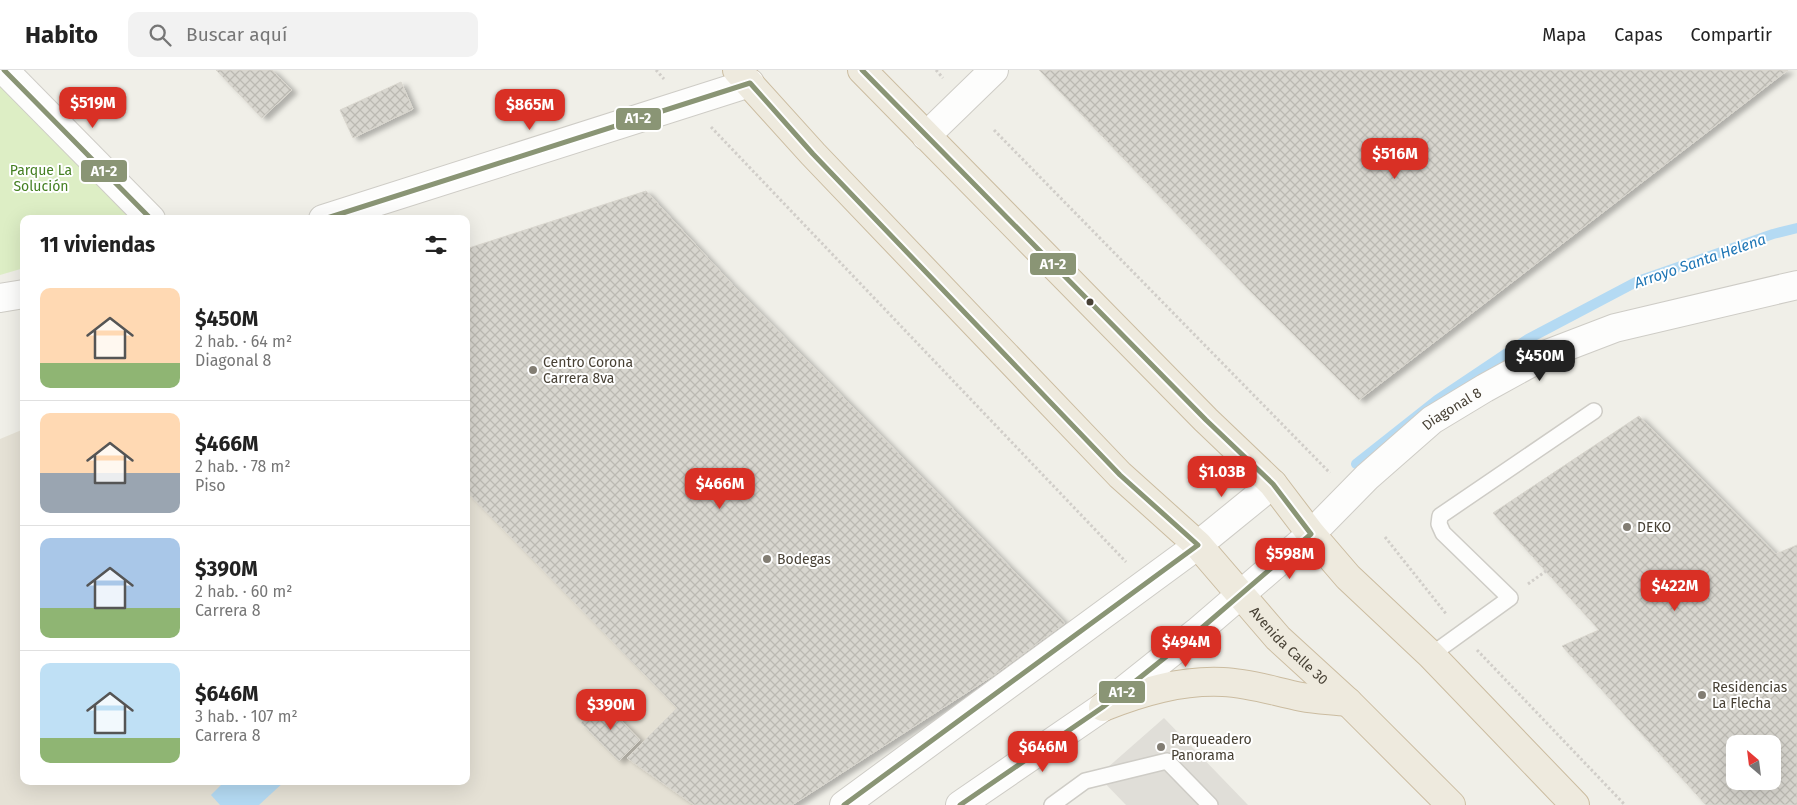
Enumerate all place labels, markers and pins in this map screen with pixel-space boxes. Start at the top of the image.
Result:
pin: $519M [58,87,128,129]
pin: $865M [495,88,565,131]
pin: $516M [1360,138,1430,180]
unlabelled marker [1085,297,1095,307]
pin: $450M [1505,340,1575,382]
place label: Centro Corona Carrera 8va [543,354,633,387]
marker: Centro Corona Carrera 8va [527,364,539,376]
pin: $1.03B [1181,456,1263,498]
pin: $466M [685,468,755,510]
place label: DEKO [1637,519,1671,536]
marker: DEKO [1621,521,1633,533]
pin: $598M [1255,538,1325,580]
place label: Bodegas [777,551,831,568]
marker: Bodegas [761,553,773,565]
pin: $422M [1640,570,1710,612]
pin: $494M [1151,626,1221,668]
place label: Residencias La Flecha [1712,679,1788,712]
pin: $390M [576,688,646,731]
marker: Residencias La Flecha [1696,689,1708,701]
pin: $646M [1008,730,1078,773]
place label: Parqueadero Panorama [1171,731,1252,764]
marker: Parqueadero Panorama [1155,741,1167,753]

